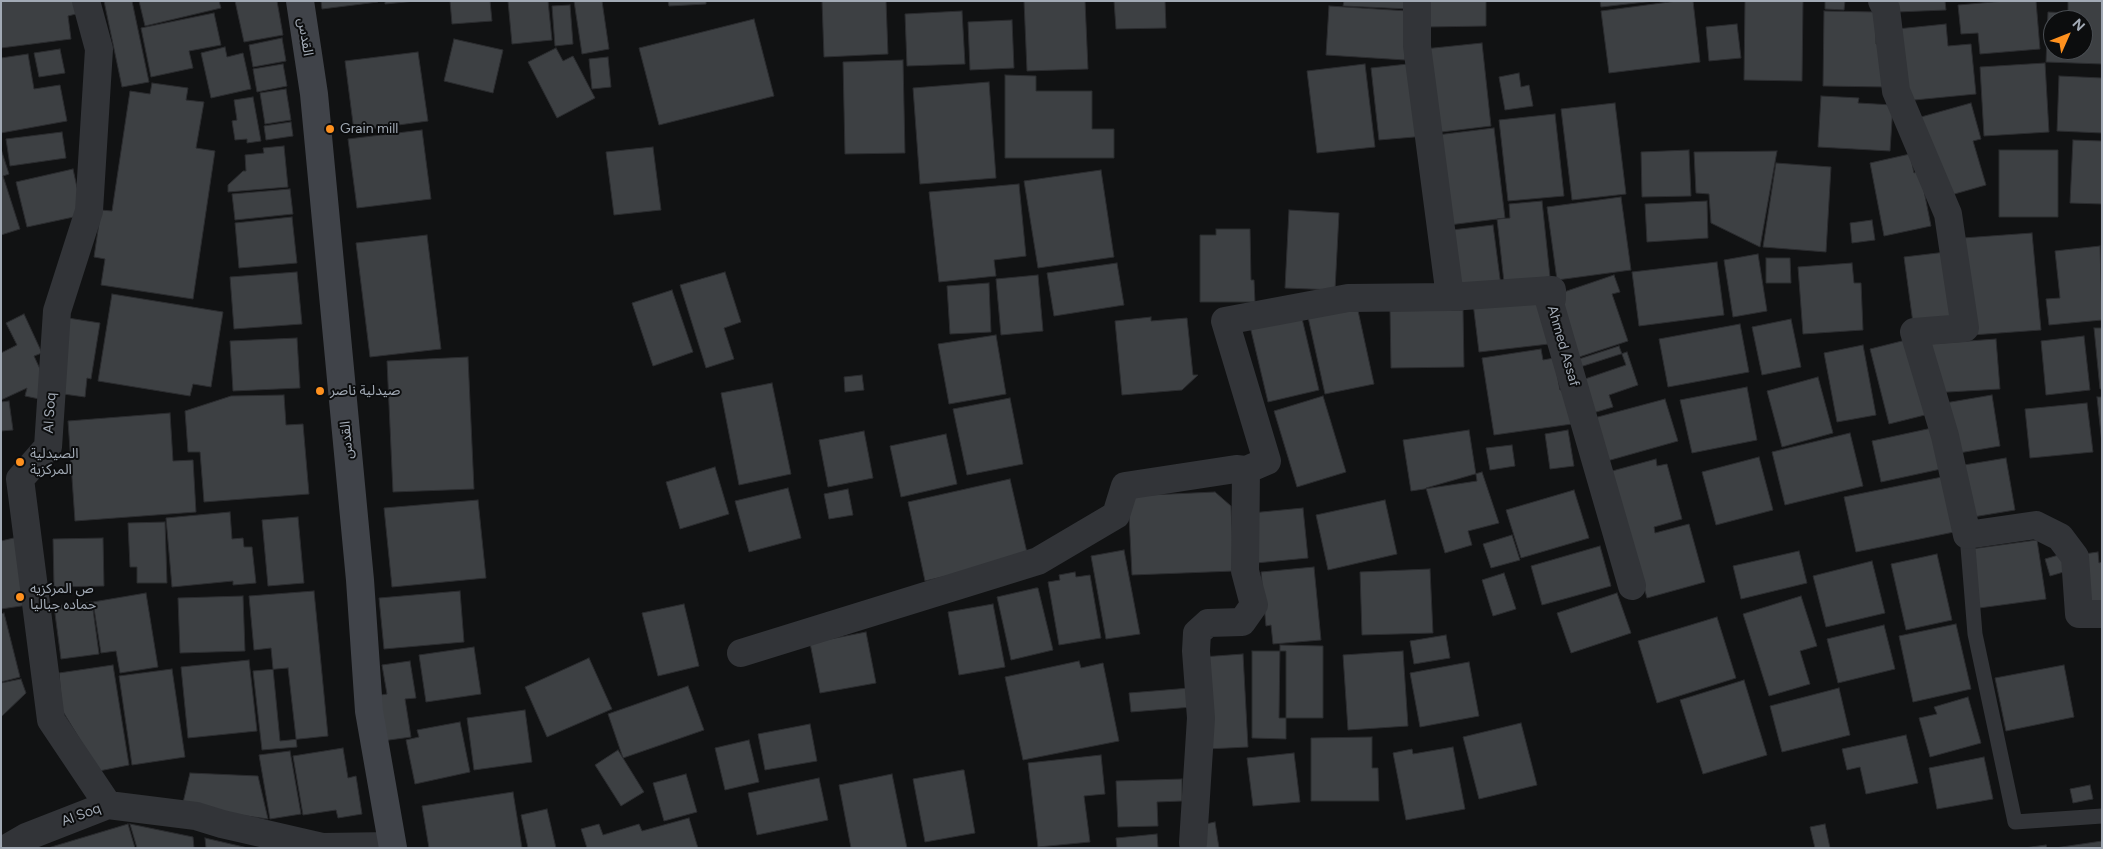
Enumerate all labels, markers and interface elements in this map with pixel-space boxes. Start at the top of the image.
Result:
north arrow [2043,10,2093,60]
text: N [2069,15,2088,35]
street label: القدس [294,17,316,57]
place label: Grain mill [340,121,398,137]
marker: Grain mill [324,123,336,135]
street label: Ahmed Assaf [1543,304,1583,388]
place label: صيدلية ناصر [330,383,400,399]
marker: صيدلية ناصر [314,385,326,397]
street label: Al Soq [40,392,60,434]
street label: القدس [337,420,357,460]
place label: الصيدلية المركزية [30,446,79,478]
marker: الصيدلية المركزية [14,456,26,468]
place label: ص المركزيه حماده جباليا [30,581,96,614]
marker: ص المركزيه حماده جباليا [14,591,26,603]
street label: Al Soq [59,800,103,830]

